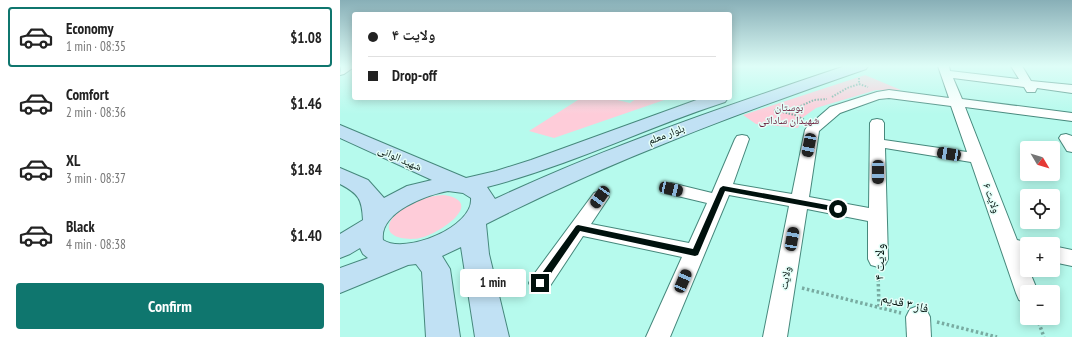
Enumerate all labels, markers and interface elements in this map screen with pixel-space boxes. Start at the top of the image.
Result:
icon: car [18,19,54,55]
text: Economy [66,19,114,38]
text: ولایت ۴ [392,25,435,44]
text: $1.08 [290,28,322,47]
text: 1 min · 08:35 [66,38,126,55]
text: Drop-off [392,66,437,85]
icon: car [18,85,54,121]
text: Comfort [66,85,109,104]
text: $1.46 [290,94,322,113]
park label: بوستان شهیدان ساداتی [759,100,819,127]
text: 2 min · 08:36 [66,104,126,121]
street label: بلوار معلم [646,121,687,148]
car [801,132,817,158]
north arrow [1020,141,1060,181]
map controls [1020,141,1060,325]
street label: شهید الوانی [376,142,424,174]
car [936,146,962,162]
icon: car [18,151,54,187]
text: XL [66,151,80,170]
text: $1.84 [290,160,322,179]
car [872,160,884,184]
text: 3 min · 08:37 [66,170,126,187]
car [658,180,684,198]
street label: ولایت ۶ [980,181,1004,215]
car [588,184,612,210]
button: locate [1020,189,1060,229]
route start [829,200,847,218]
icon: car [18,217,54,253]
text: Black [66,217,95,236]
text: $1.40 [290,226,322,245]
car [784,226,800,252]
text: 4 min · 08:38 [66,236,126,253]
button: + [1020,237,1060,277]
street label: ولایت ۴ [871,244,888,280]
street label: ولایت [776,265,794,291]
car [673,268,693,294]
callout: 1 min [460,269,526,297]
text: 1 min [480,274,506,291]
route end [531,274,549,292]
button: Confirm [16,283,324,329]
button: − [1020,285,1060,325]
street label: فاز ۳ قدیم [880,289,930,317]

